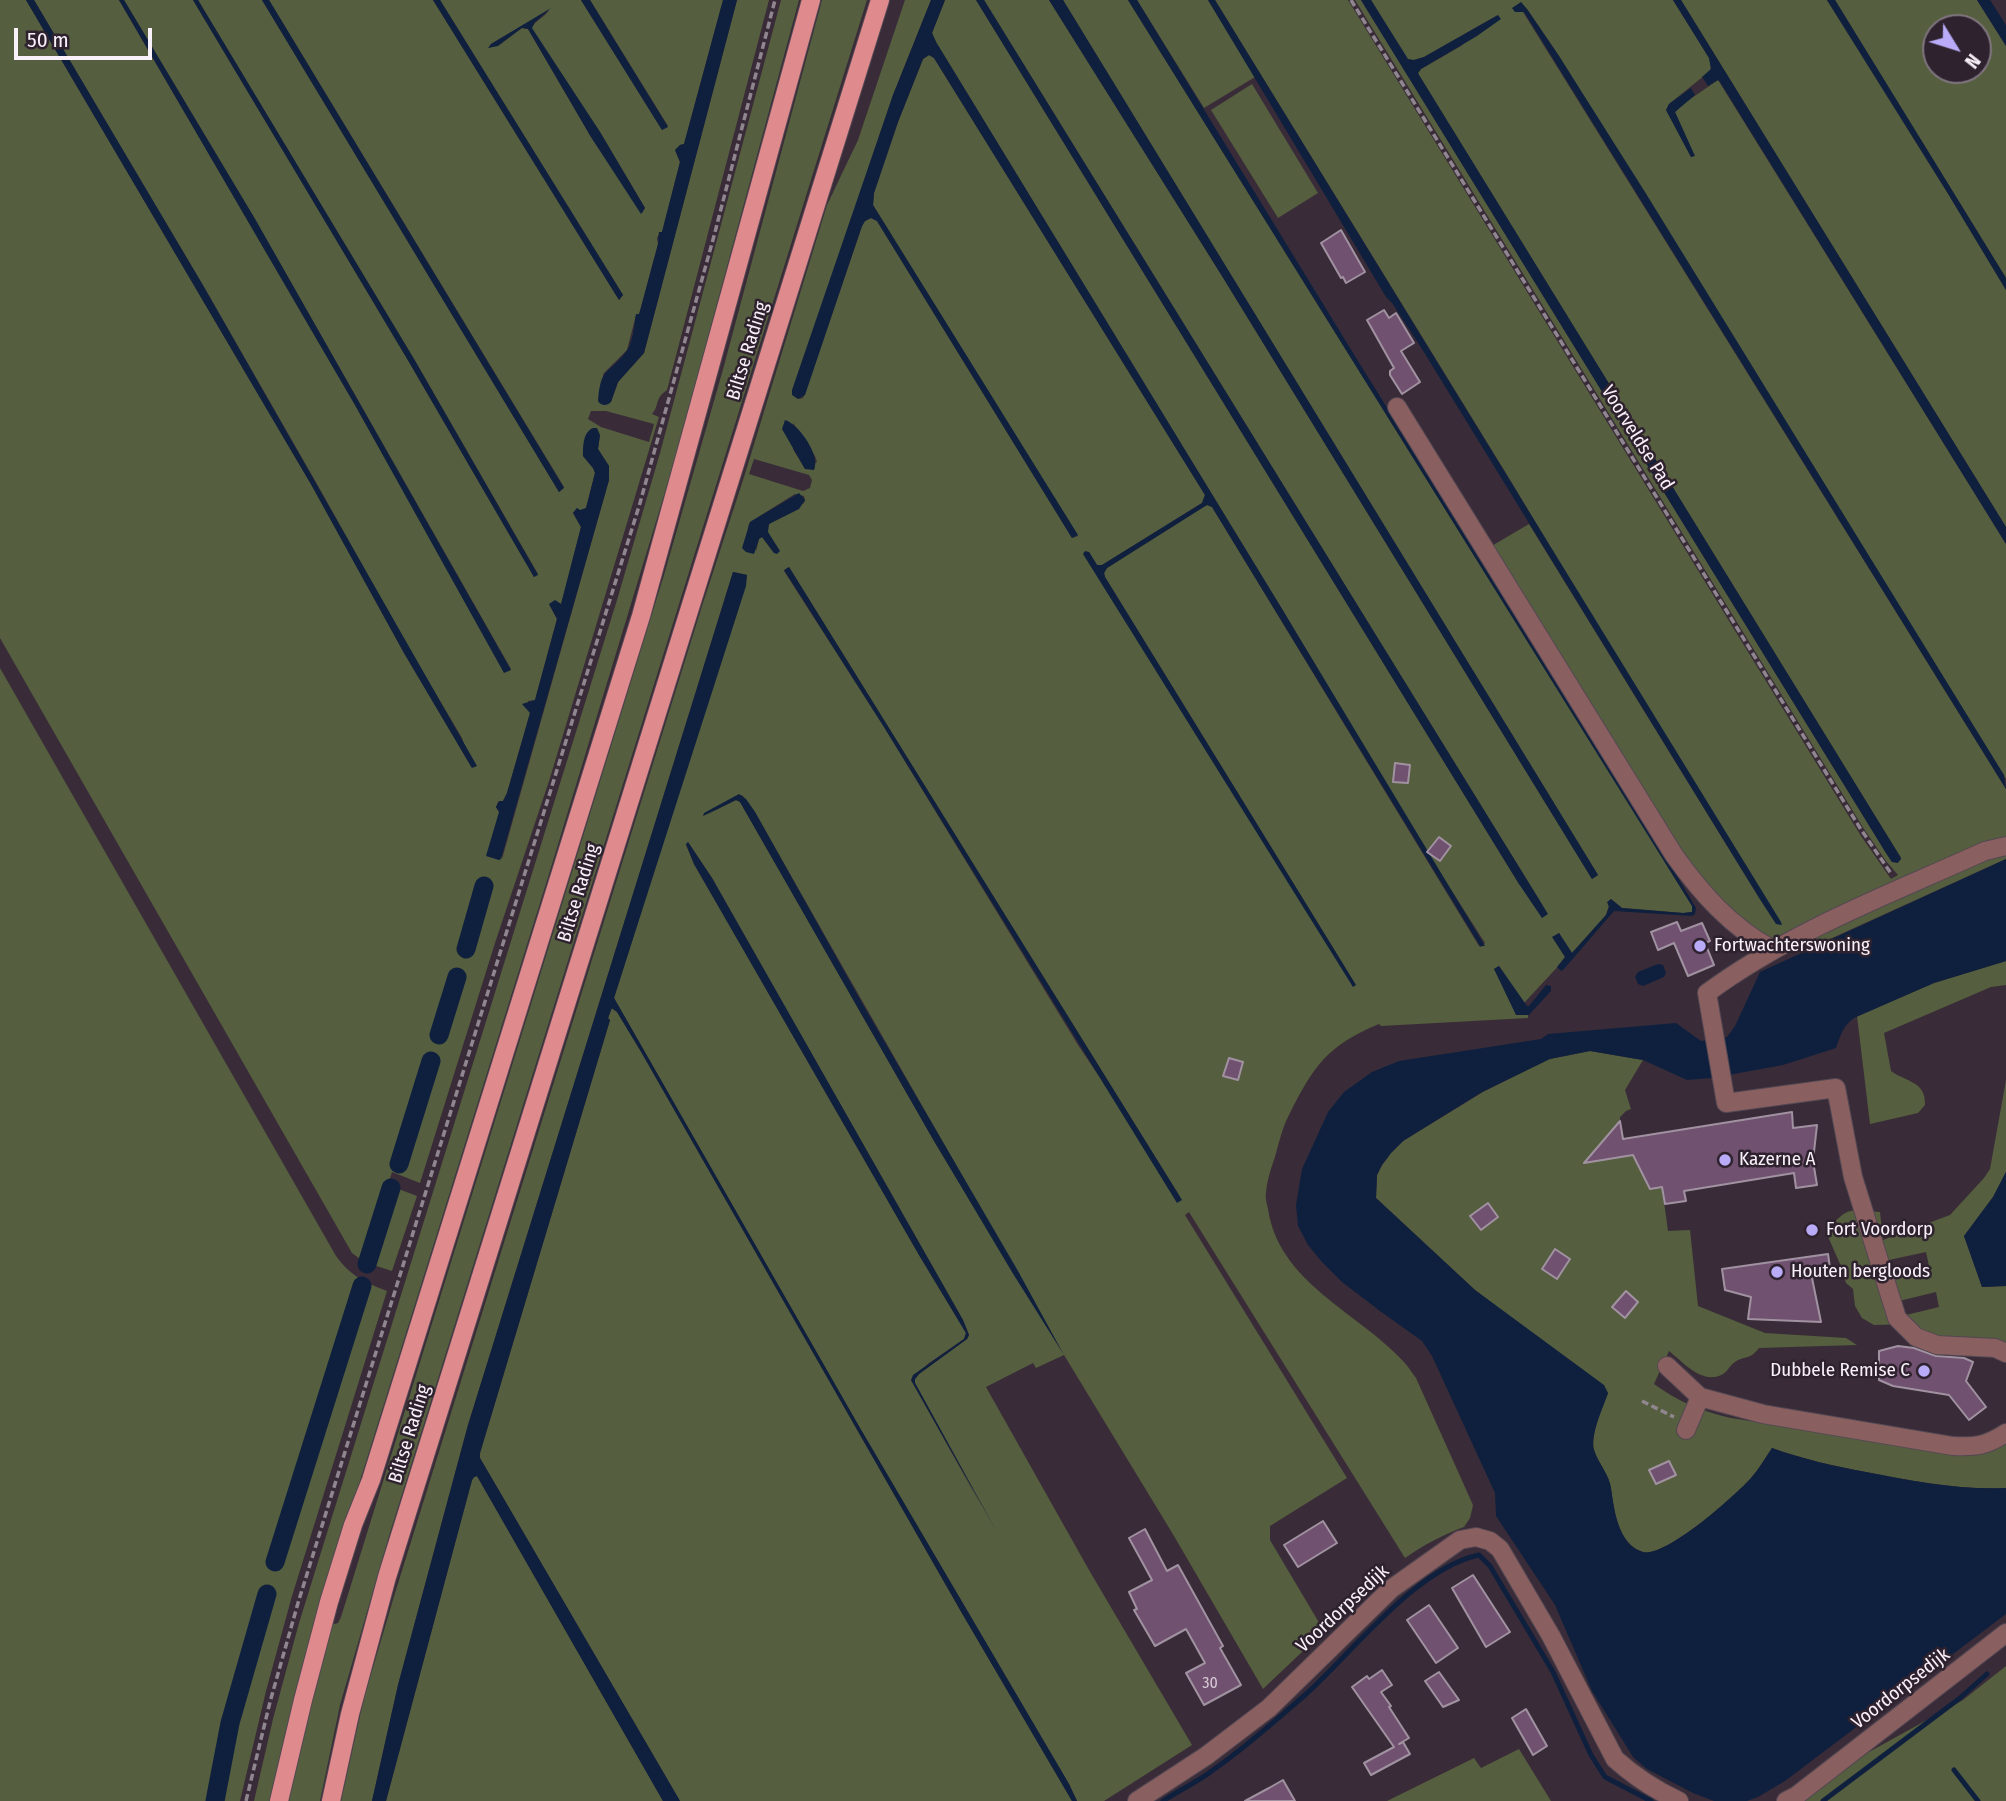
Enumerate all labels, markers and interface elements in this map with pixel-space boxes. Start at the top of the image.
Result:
scale bar [18,14,156,58]
north arrow [1922,14,1992,84]
text: 50 m [27,27,69,53]
text: N [1960,49,1985,73]
street label: Biltse Rading [722,299,774,403]
street label: Voorveldse Pad [1596,381,1678,495]
street label: Biltse Rading [553,841,605,945]
place label: Fortwachterswoning [1714,935,1870,957]
marker: Fortwachterswoning [1692,938,1708,954]
place label: Kazerne A [1739,1149,1815,1171]
marker: Kazerne A [1717,1152,1733,1168]
place label: Fort Voordorp [1826,1219,1933,1241]
marker: Fort Voordorp [1804,1222,1820,1238]
place label: Houten bergloods [1791,1261,1930,1283]
marker: Houten bergloods [1769,1264,1785,1280]
place label: Dubbele Remise C [1770,1360,1910,1382]
marker: Dubbele Remise C [1916,1363,1932,1379]
street label: Biltse Rading [384,1382,436,1486]
street label: Voordorpsedijk [1292,1560,1394,1658]
street label: Voordorpsedijk [1847,1644,1955,1734]
house number: 30 [1202,1674,1218,1694]

